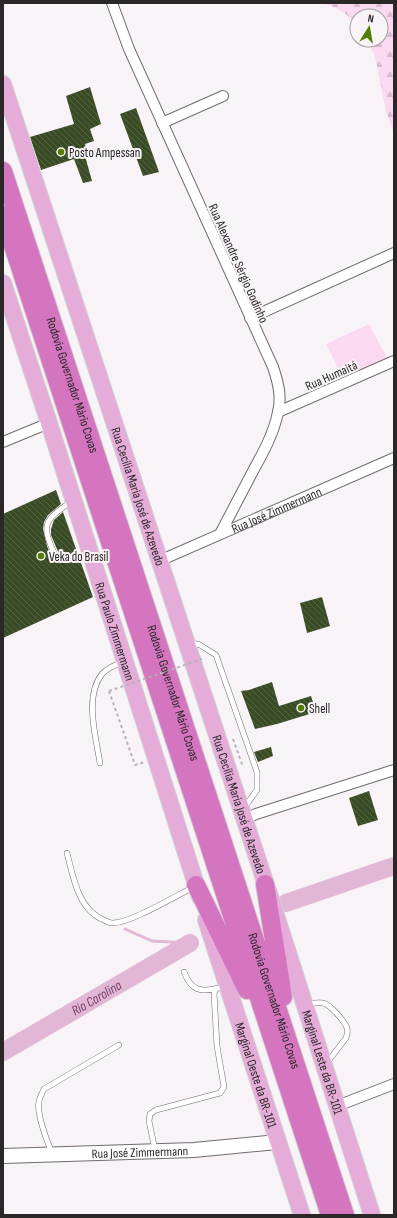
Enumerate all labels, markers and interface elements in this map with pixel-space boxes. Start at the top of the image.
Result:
north arrow [349,8,389,48]
text: N [367,12,375,26]
place label: Posto Ampessan [69,145,140,161]
marker: Posto Ampessan [56,147,66,157]
street label: Rua Alexandre Sérgio Godinho [205,201,272,326]
street label: Rodovia Governador Mário Covas [42,315,102,455]
street label: Rua Humaitá [303,357,360,394]
street label: Rua Cecília Maria José de Azevedo [107,425,168,568]
street label: Rua José Zimmermann [229,484,324,537]
place label: Veka do Brasil [49,549,108,565]
marker: Veka do Brasil [36,551,46,561]
street label: Rua Paulo Zimmermann [91,580,138,683]
street label: Rodovia Governador Mário Covas [143,623,203,763]
place label: Shell [309,701,330,717]
marker: Shell [296,703,306,713]
street label: Rua Cecília Maria José de Azevedo [208,733,269,876]
street label: Rodovia Governador Mário Covas [244,931,304,1071]
water label: Rio Carolina [68,977,125,1019]
street label: Marginal Leste da BR-101 [298,1008,346,1117]
street label: Marginal Oeste da BR-101 [231,1021,280,1131]
street label: Rua José Zimmermann [91,1143,189,1162]

